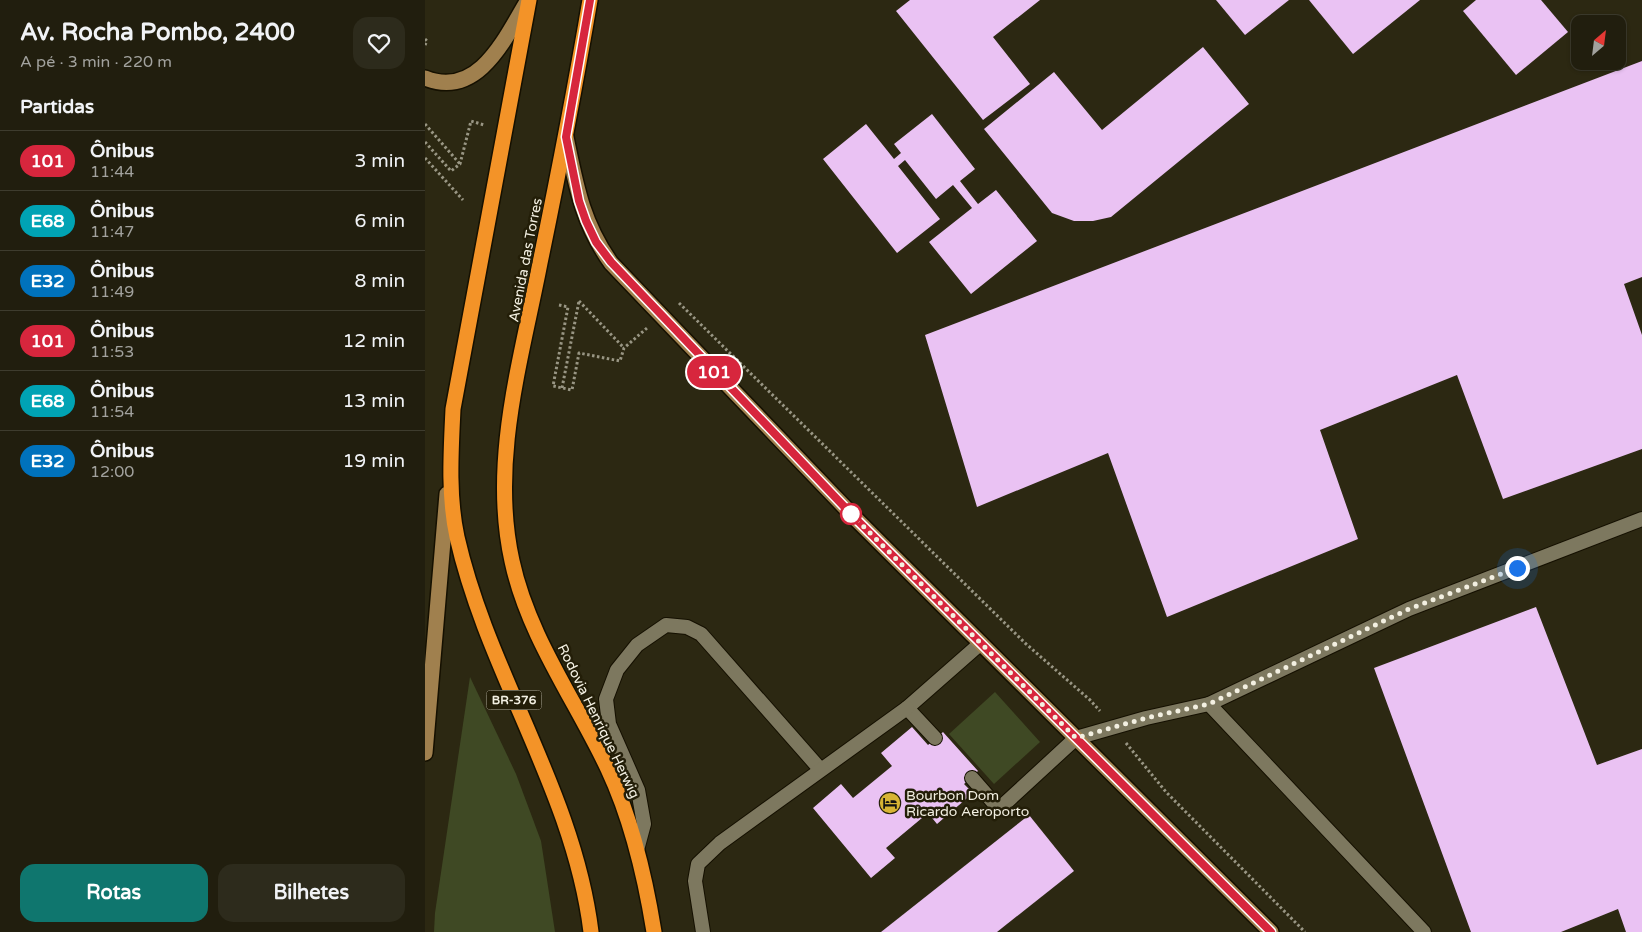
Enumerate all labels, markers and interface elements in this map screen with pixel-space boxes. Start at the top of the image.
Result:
north arrow [1571,15,1626,70]
map controls [1571,15,1626,70]
button: heart [353,17,405,69]
text: Av. Rocha Pombo, 2400 [20,18,295,47]
text: A pé · 3 min · 220 m [20,52,172,72]
text: Partidas [20,96,94,118]
text: Ônibus [90,140,154,162]
text: 101 [31,150,64,172]
text: 3 min [354,150,405,172]
text: 11:44 [90,162,134,182]
street label: Avenida das Torres [505,196,546,324]
text: Ônibus [90,200,154,222]
text: E68 [30,210,65,232]
text: 6 min [354,210,405,232]
text: 11:47 [90,222,134,242]
text: Ônibus [90,260,154,282]
text: E32 [30,270,65,292]
text: 8 min [354,270,405,292]
text: 11:49 [90,282,134,302]
text: Ônibus [90,320,154,342]
text: 101 [31,330,64,352]
text: 12 min [342,330,405,352]
text: 11:53 [90,342,134,362]
line badge: 101 [685,356,743,388]
text: 101 [697,361,731,383]
text: Ônibus [90,380,154,402]
text: E68 [30,390,65,412]
text: 13 min [342,390,405,412]
text: 11:54 [90,402,134,422]
text: Ônibus [90,440,154,462]
text: E32 [30,450,65,472]
text: 19 min [342,450,405,472]
text: 12:00 [90,462,134,482]
unlabelled marker [840,503,862,525]
your location [1505,556,1530,581]
street label: Rodovia Henrique Herwig [554,641,643,801]
road number: BR-376 [487,690,541,710]
place label: Bourbon Dom Ricardo Aeroporto [906,787,1029,820]
hotel icon: Bourbon Dom Ricardo Aeroporto [878,791,902,815]
button: Rotas [20,864,208,922]
button: Bilhetes [218,864,405,922]

